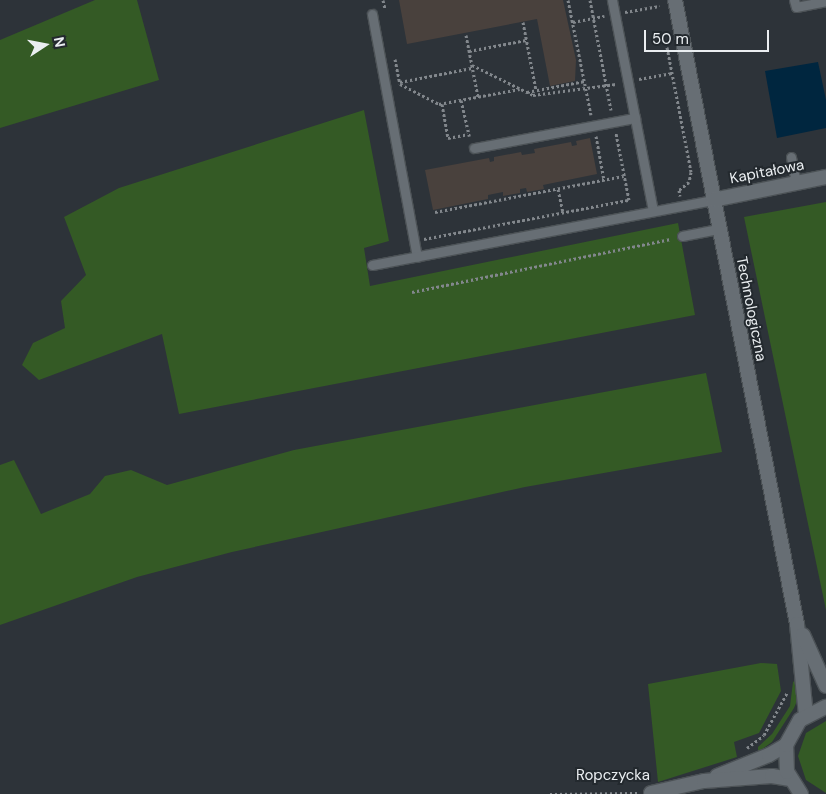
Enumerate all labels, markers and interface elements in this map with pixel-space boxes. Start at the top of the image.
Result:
north arrow [20,20,70,70]
scale bar [646,20,771,52]
text: 50 m [652,29,689,49]
text: N [50,35,70,49]
street label: Kapitałowa [728,156,806,188]
street label: Technologiczna [732,255,770,363]
street label: Ropczycka [576,767,650,785]

